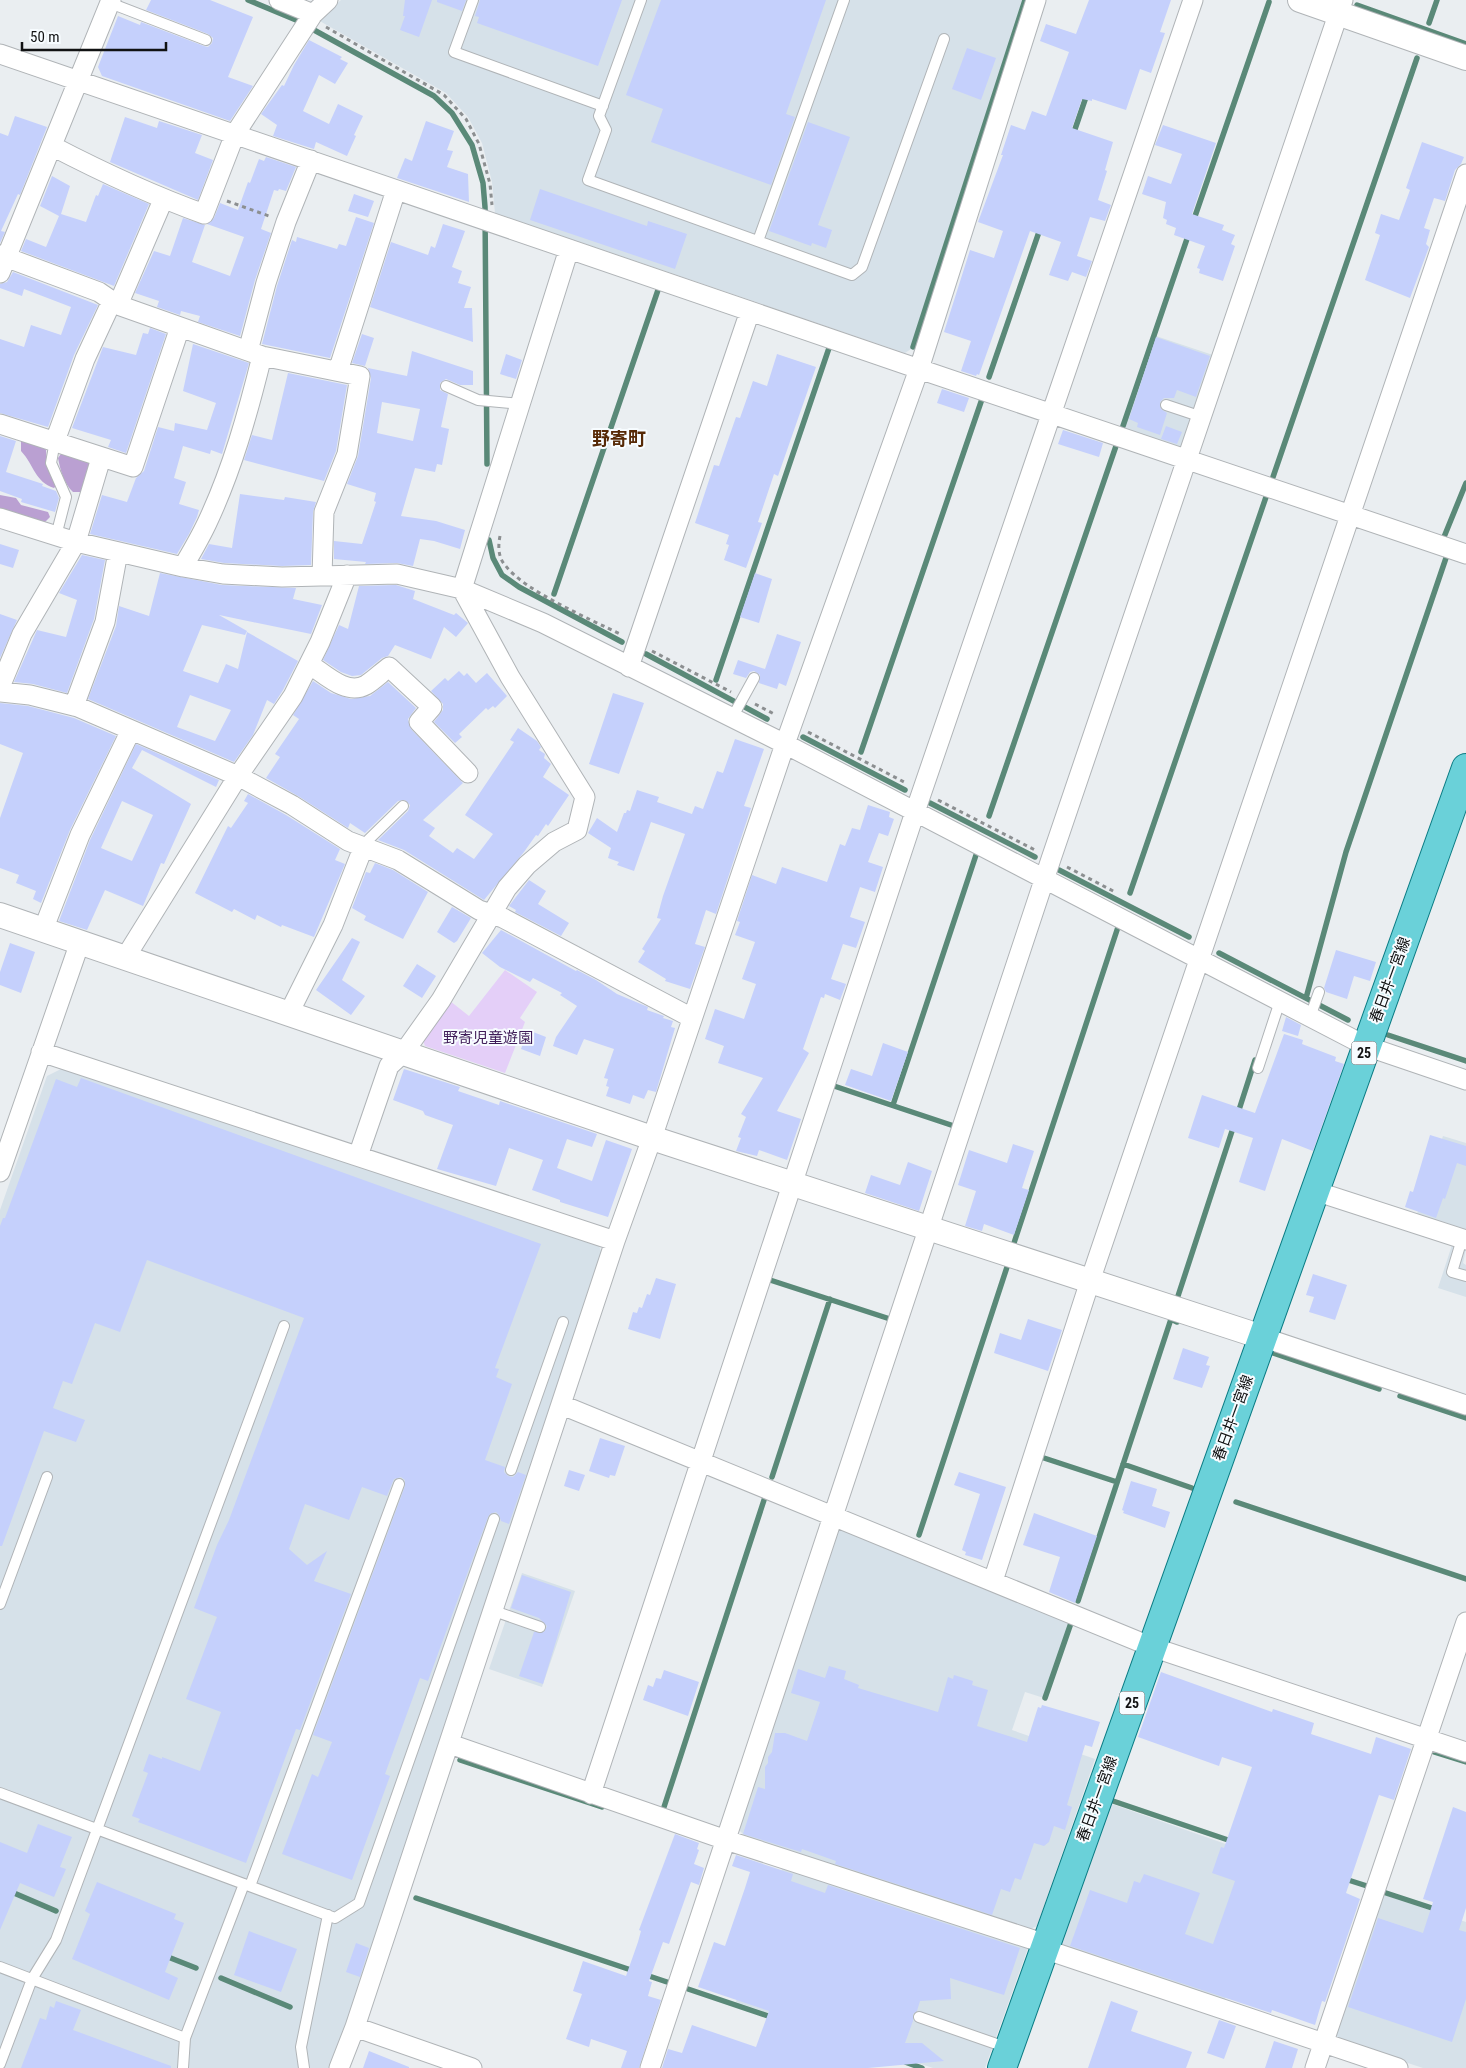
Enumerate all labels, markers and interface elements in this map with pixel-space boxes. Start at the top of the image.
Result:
scale bar [22,20,166,52]
text: 50 m [30,28,60,46]
district label: 野寄町 [592,428,646,449]
street label: 春日井一宮線 [1366,935,1414,1025]
park label: 野寄児童遊園 [443,1029,533,1047]
road number: 25 [1352,1042,1376,1064]
street label: 春日井一宮線 [1209,1373,1257,1463]
road number: 25 [1120,1692,1144,1715]
street label: 春日井一宮線 [1073,1754,1121,1844]

